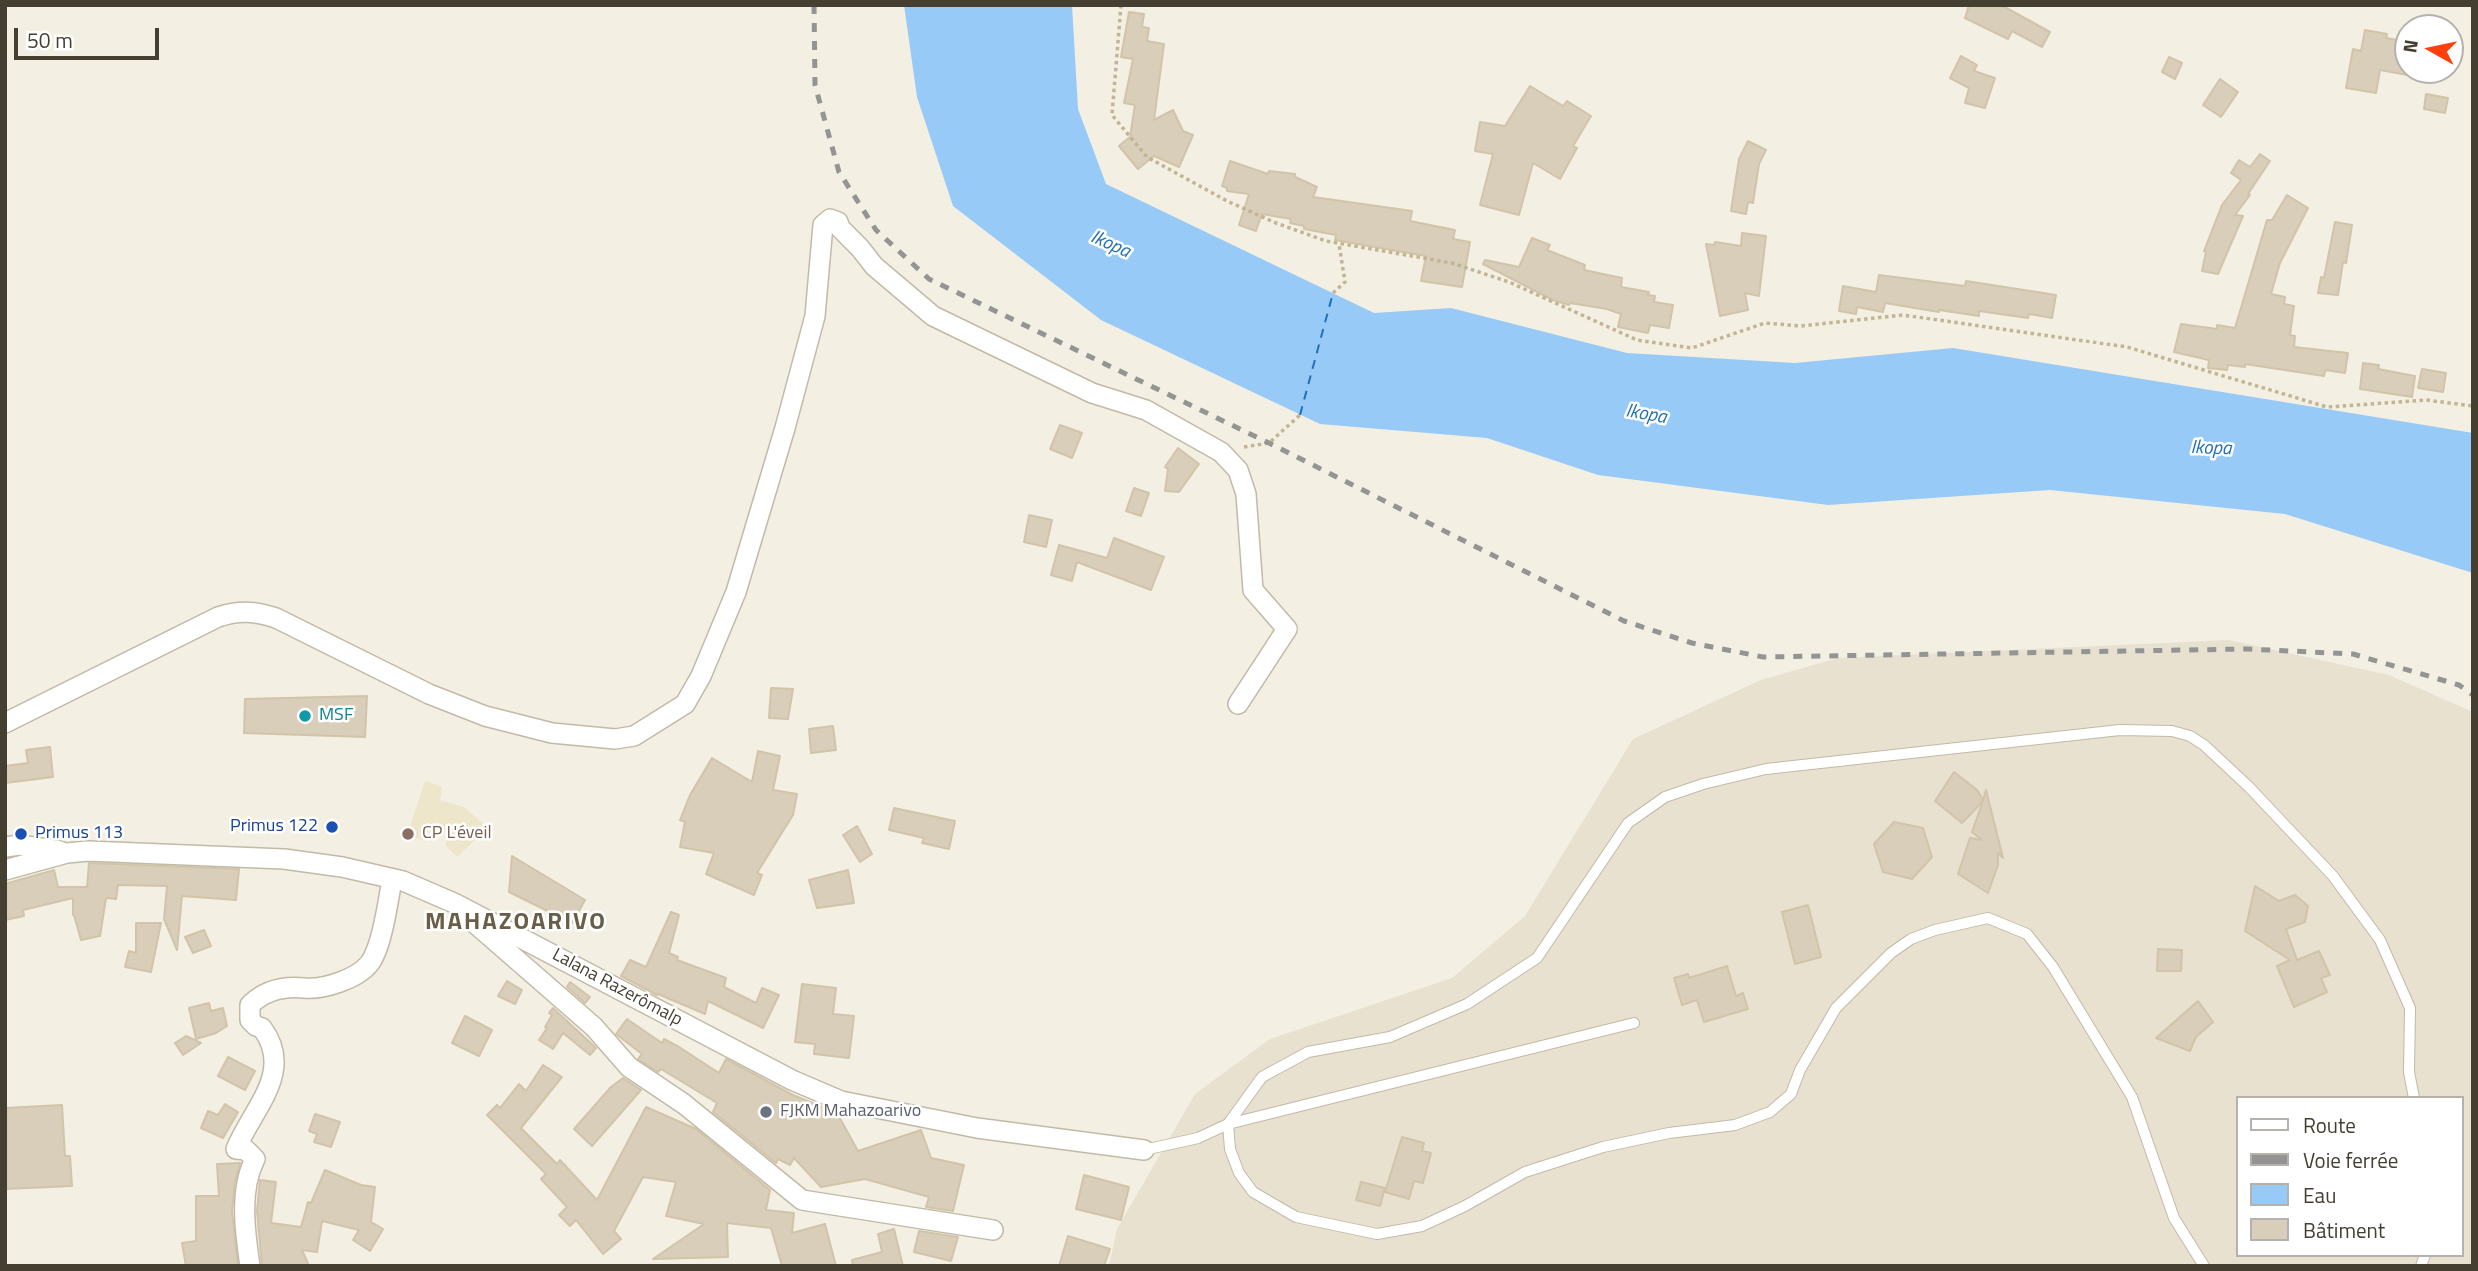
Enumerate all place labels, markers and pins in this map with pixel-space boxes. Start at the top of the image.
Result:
place label: MSF [319,705,353,727]
marker: MSF [297,708,313,724]
place label: Primus 122 [230,816,318,838]
marker: Primus 122 [324,819,340,835]
place label: Primus 113 [35,823,123,845]
place label: CP L'éveil [422,823,492,845]
marker: Primus 113 [13,826,29,842]
marker: CP L'éveil [400,826,416,842]
place label: FJKM Mahazoarivo [780,1101,921,1123]
marker: FJKM Mahazoarivo [758,1104,774,1120]

